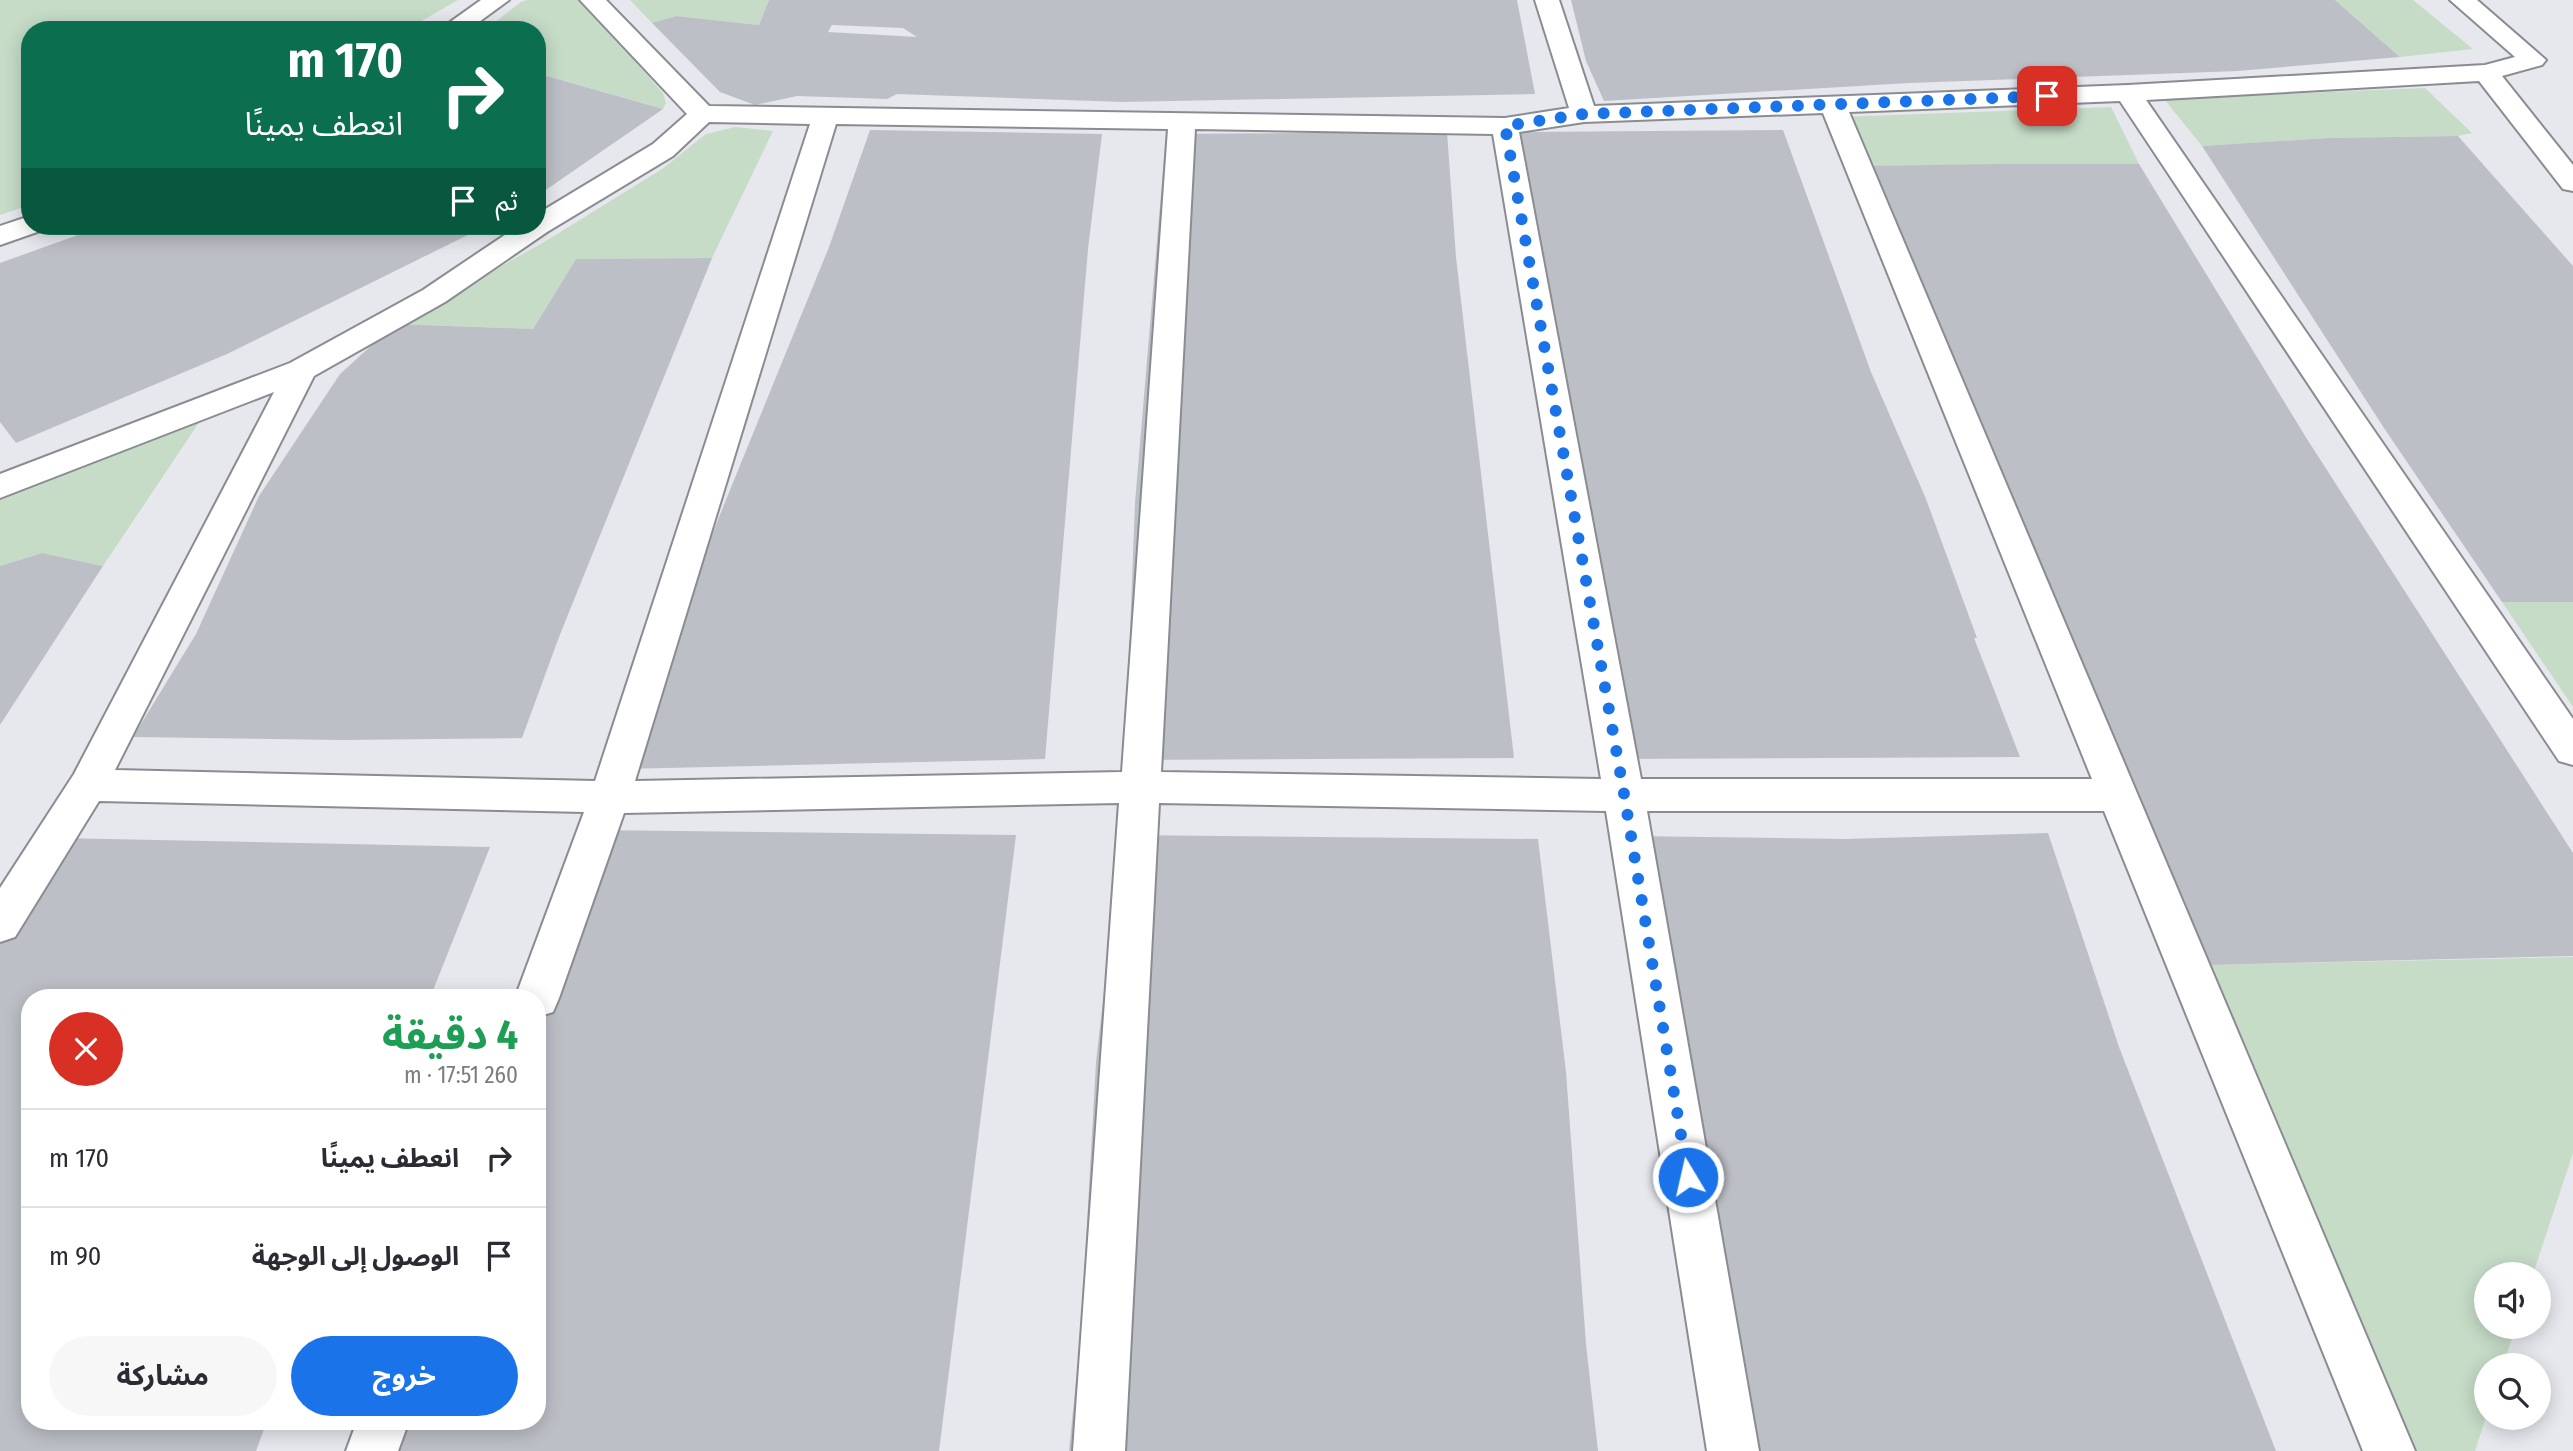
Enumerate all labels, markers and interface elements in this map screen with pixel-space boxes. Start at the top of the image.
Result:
text: 170 m [287,31,403,90]
icon: right [427,49,518,140]
pin [2017,66,2077,126]
icon: arrive [2028,77,2066,115]
text: انعطف يمينًا [244,105,403,143]
icon: arrive [444,182,482,220]
text: ثم [496,186,518,217]
text: 4 دقيقة [382,1010,518,1060]
button: close [49,1012,123,1086]
text: 260 m · 17:51 [404,1061,518,1089]
icon: right [480,1139,518,1177]
position arrow [1651,1140,1725,1214]
text: 170 m [49,1143,109,1174]
text: انعطف يمينًا [321,1143,459,1174]
icon: arrive [480,1237,518,1275]
text: 90 m [49,1241,101,1272]
text: الوصول إلى الوجهة [252,1241,459,1272]
map controls [2474,1262,2551,1430]
button: sound [2474,1262,2551,1339]
button: مشاركة [49,1336,277,1416]
button: خروج [291,1336,518,1416]
button: search [2474,1353,2551,1430]

